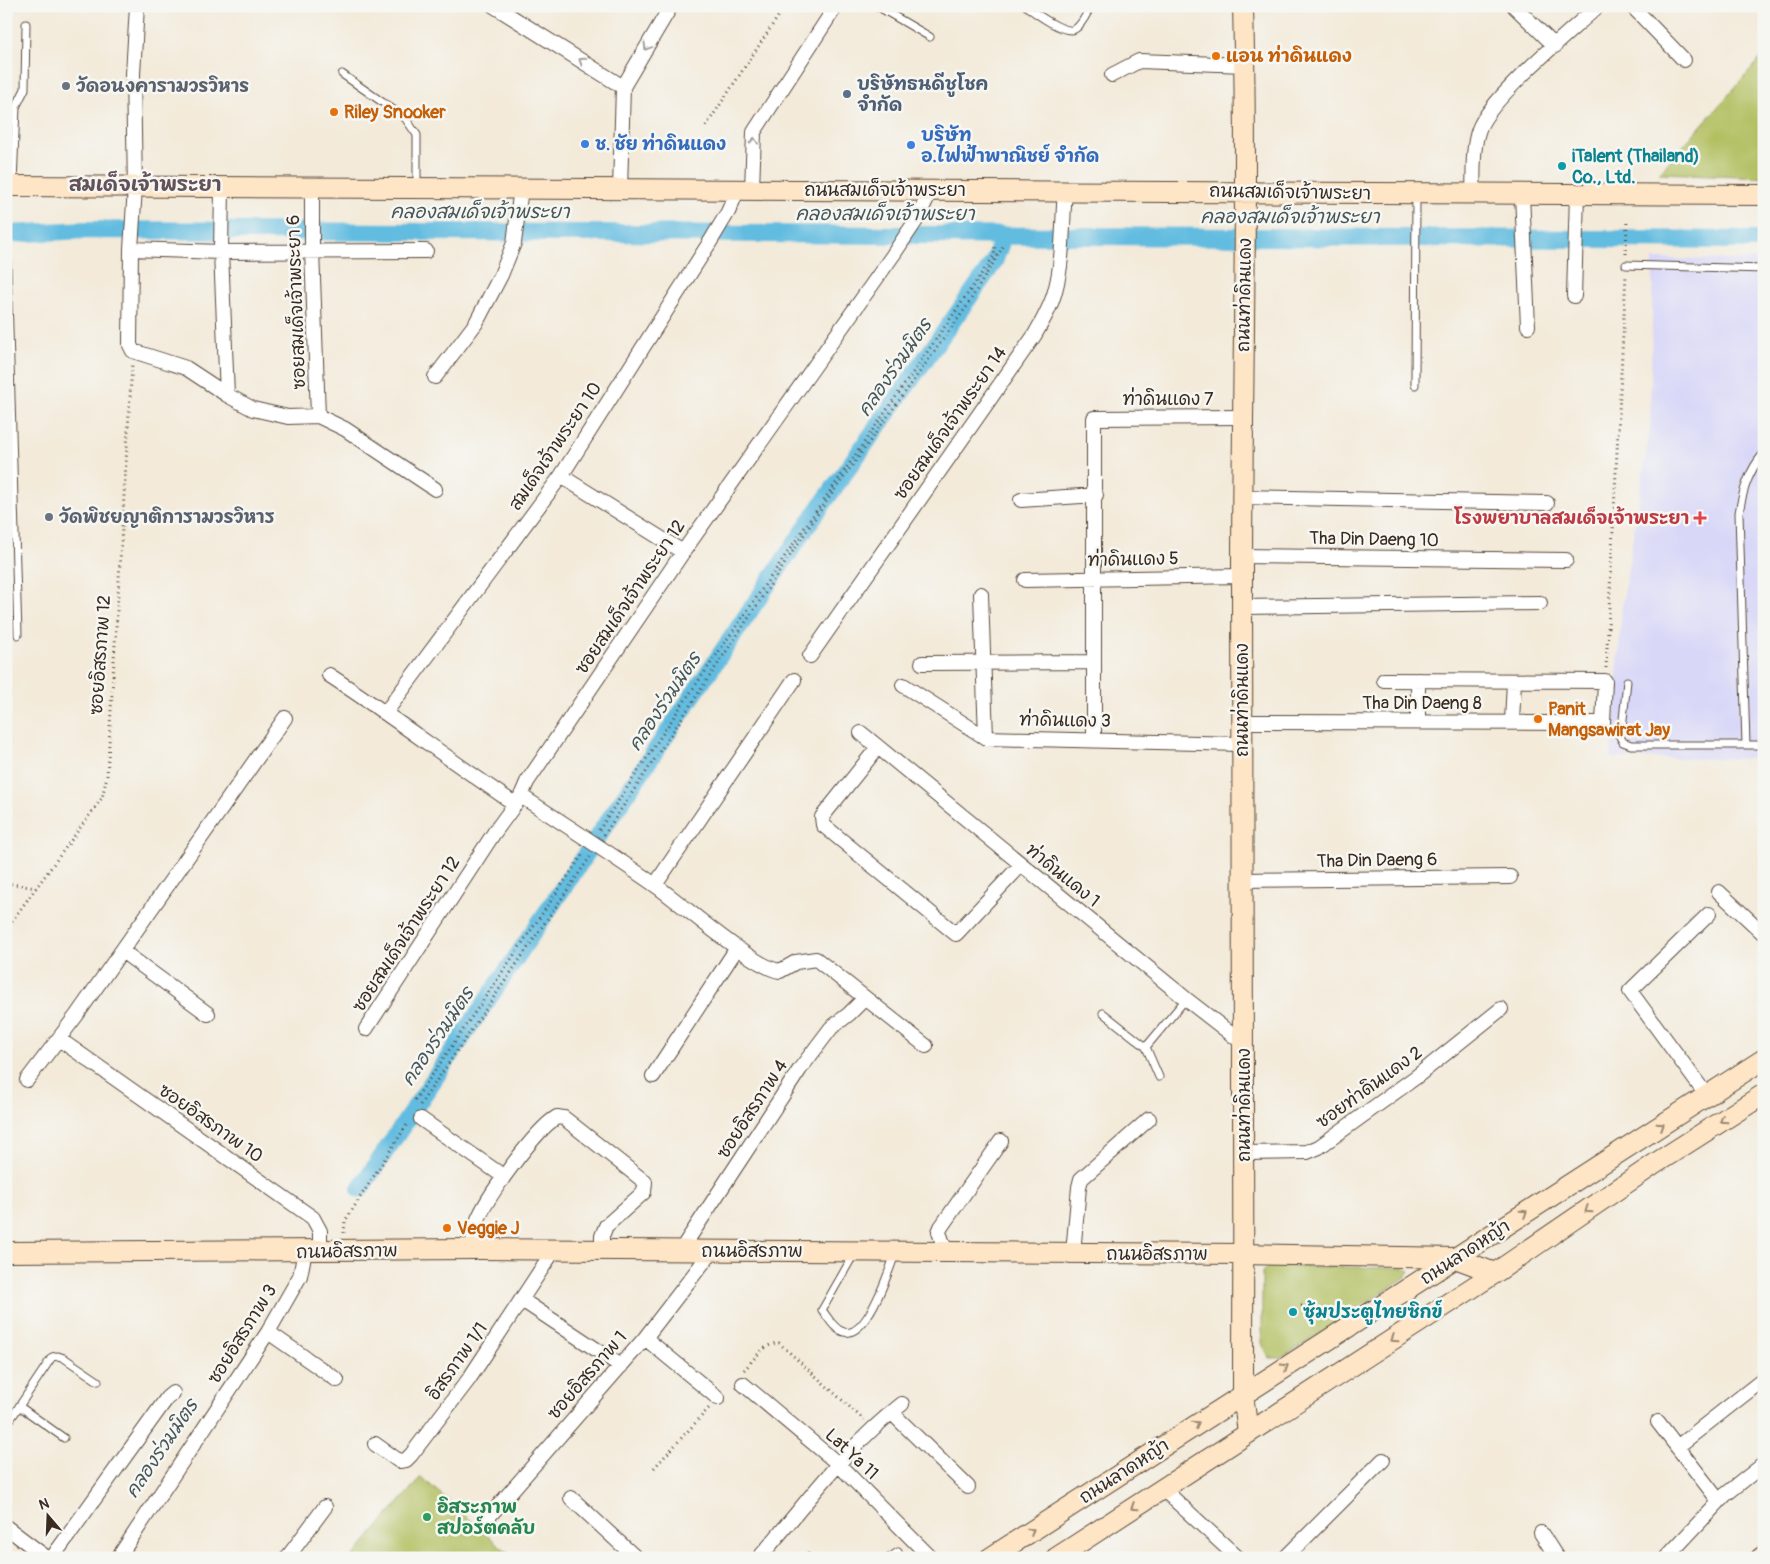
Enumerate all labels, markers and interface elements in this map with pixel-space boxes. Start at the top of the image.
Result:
one-way arrow [643,41,653,50]
place label: แอน ท่าดินแดง [1226,44,1352,68]
marker: แอน ท่าดินแดง [1210,50,1222,62]
one-way arrow [578,58,587,68]
place label: บริษัทธนดีชูโชค จำกัด [857,72,988,117]
place label: วัดอนงคารามวรวิหาร [76,75,249,98]
marker: วัดอนงคารามวรวิหาร [60,80,72,92]
marker: บริษัทธนดีชูโชค จำกัด [841,88,853,100]
place label: Riley Snooker [344,101,446,124]
marker: Riley Snooker [328,106,340,118]
place label: บริษัท อ.ไฟฟ้าพาณิชย์ จำกัด [921,124,1099,168]
place label: ช. ชัย ท่าดินแดง [595,132,726,156]
one-way arrow [749,137,759,144]
marker: ช. ชัย ท่าดินแดง [579,138,591,150]
marker: บริษัท อ.ไฟฟ้าพาณิชย์ จำกัด [905,139,917,151]
place label: iTalent (Thailand) Co., Ltd. [1572,145,1700,189]
marker: iTalent (Thailand) Co., Ltd. [1556,160,1568,172]
district label: สมเด็จเจ้าพระยา [69,170,221,197]
street label: ถนนสมเด็จเจ้าพระยา [804,177,966,202]
street label: ถนนสมเด็จเจ้าพระยา [1209,178,1371,205]
water label: คลองสมเด็จเจ้าพระยา [391,199,571,224]
water label: คลองสมเด็จเจ้าพระยา [796,201,976,226]
water label: คลองสมเด็จเจ้าพระยา [1201,204,1381,229]
street label: ซอยสมเด็จเจ้าพระยา 6 [280,214,311,390]
street label: ถนนท่าดินแดง [1231,238,1257,352]
water label: คลองร่วมมิตร [852,312,938,421]
street label: ซอยสมเด็จเจ้าพระยา 14 [887,341,1012,504]
street label: สมเด็จเจ้าพระยา 10 [502,377,607,515]
street label: ท่าดินแดง 7 [1122,387,1214,411]
place label: วัดพิชยญาติการามวรวิหาร [59,506,275,529]
place label: โรงพยาบาลสมเด็จเจ้าพระยา [1453,506,1689,530]
marker: วัดพิชยญาติการามวรวิหาร [43,511,55,523]
marker: โรงพยาบาลสมเด็จเจ้าพระยา [1693,511,1707,525]
street label: ซอยสมเด็จเจ้าพระยา 12 [569,515,691,679]
street label: Tha Din Daeng 10 [1309,527,1439,552]
street label: ท่าดินแดง 5 [1087,546,1179,572]
street label: ซอยอิสรภาพ 12 [85,594,116,716]
street label: ถนนท่าดินแดง [1230,643,1254,757]
water label: คลองร่วมมิตร [623,646,708,755]
street label: Tha Din Daeng 8 [1362,692,1482,715]
place label: Panit Mangsawirat Jay [1548,698,1670,742]
street label: ท่าดินแดง 3 [1019,707,1111,733]
marker: Panit Mangsawirat Jay [1532,713,1544,725]
street label: ท่าดินแดง 1 [1021,838,1105,912]
street label: Tha Din Daeng 6 [1316,848,1438,873]
street label: ซอยสมเด็จเจ้าพระยา 12 [346,851,465,1017]
water label: คลองร่วมมิตร [396,981,481,1090]
street label: ซอยท่าดินแดง 2 [1311,1040,1427,1134]
street label: ถนนท่าดินแดง [1232,1048,1256,1162]
street label: ซอยอิสรภาพ 4 [712,1055,793,1163]
street label: ซอยอิสรภาพ 10 [154,1079,267,1168]
one-way arrow [1719,1114,1728,1123]
one-way arrow [1656,1122,1665,1132]
one-way arrow [1584,1204,1593,1213]
one-way arrow [1519,1210,1528,1220]
street label: ถนนลาดหญ้า [1415,1214,1515,1290]
place label: Veggie J [457,1217,520,1240]
marker: Veggie J [441,1222,453,1234]
street label: ถนนอิสรภาพ [296,1239,398,1264]
street label: ถนนอิสรภาพ [701,1240,803,1263]
street label: ถนนอิสรภาพ [1106,1243,1208,1266]
street label: ซอยอิสรภาพ 3 [203,1280,282,1388]
place label: ซุ้มประตูไทยซิกข์ [1303,1299,1443,1325]
marker: ซุ้มประตูไทยซิกข์ [1287,1306,1299,1318]
street label: อิสรภาพ 1/1 [422,1318,493,1405]
street label: ซอยอิสรภาพ 1 [543,1326,632,1424]
one-way arrow [1390,1333,1400,1342]
one-way arrow [1279,1364,1288,1374]
water label: คลองร่วมมิตร [120,1393,205,1502]
one-way arrow [1191,1421,1200,1430]
street label: Lat Ya 11 [820,1424,883,1485]
street label: ถนนลาดหญ้า [1074,1433,1174,1509]
north arrow [22,1492,72,1542]
text: N [37,1495,51,1514]
place label: อิสระภาพ สปอร์ตคลับ [437,1496,535,1540]
one-way arrow [1130,1501,1139,1511]
marker: อิสระภาพ สปอร์ตคลับ [421,1511,433,1523]
one-way arrow [1025,1528,1034,1538]

